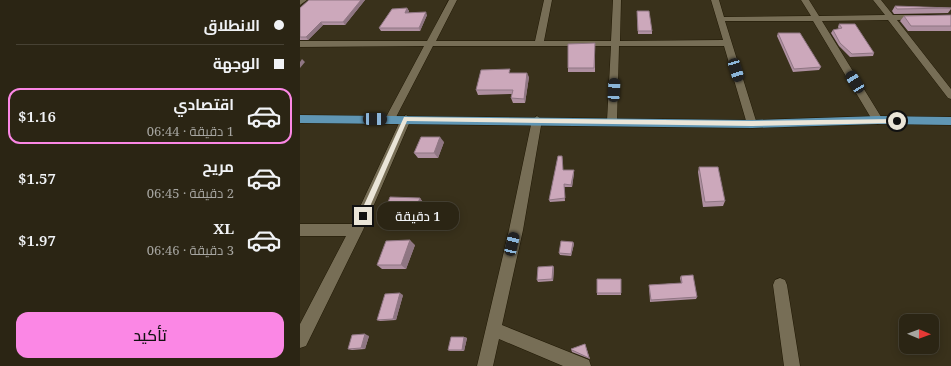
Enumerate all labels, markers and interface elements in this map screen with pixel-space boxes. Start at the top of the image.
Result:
text: الانطلاق [204,15,260,35]
text: الوجهة [213,53,260,73]
car [727,57,745,83]
car [844,69,866,95]
car [607,78,621,102]
text: اقتصادي [174,94,234,114]
icon: car [246,98,282,134]
text: $1.16 [18,106,56,126]
route start [888,112,906,130]
car [363,113,387,125]
text: 1 دقيقة · 06:44 [147,122,234,140]
text: مريح [202,156,234,176]
icon: car [246,160,282,196]
text: $1.57 [18,168,56,188]
text: 2 دقيقة · 06:45 [147,184,234,202]
callout: 1 دقيقة [377,202,459,230]
route end [354,207,372,225]
text: 1 دقيقة [395,207,441,225]
text: XL [213,218,234,238]
icon: car [246,222,282,258]
text: $1.97 [18,230,56,250]
car [503,231,521,257]
text: 3 دقيقة · 06:46 [147,241,234,259]
button: تأكيد [16,312,284,358]
north arrow [899,314,939,354]
map controls [899,314,939,354]

